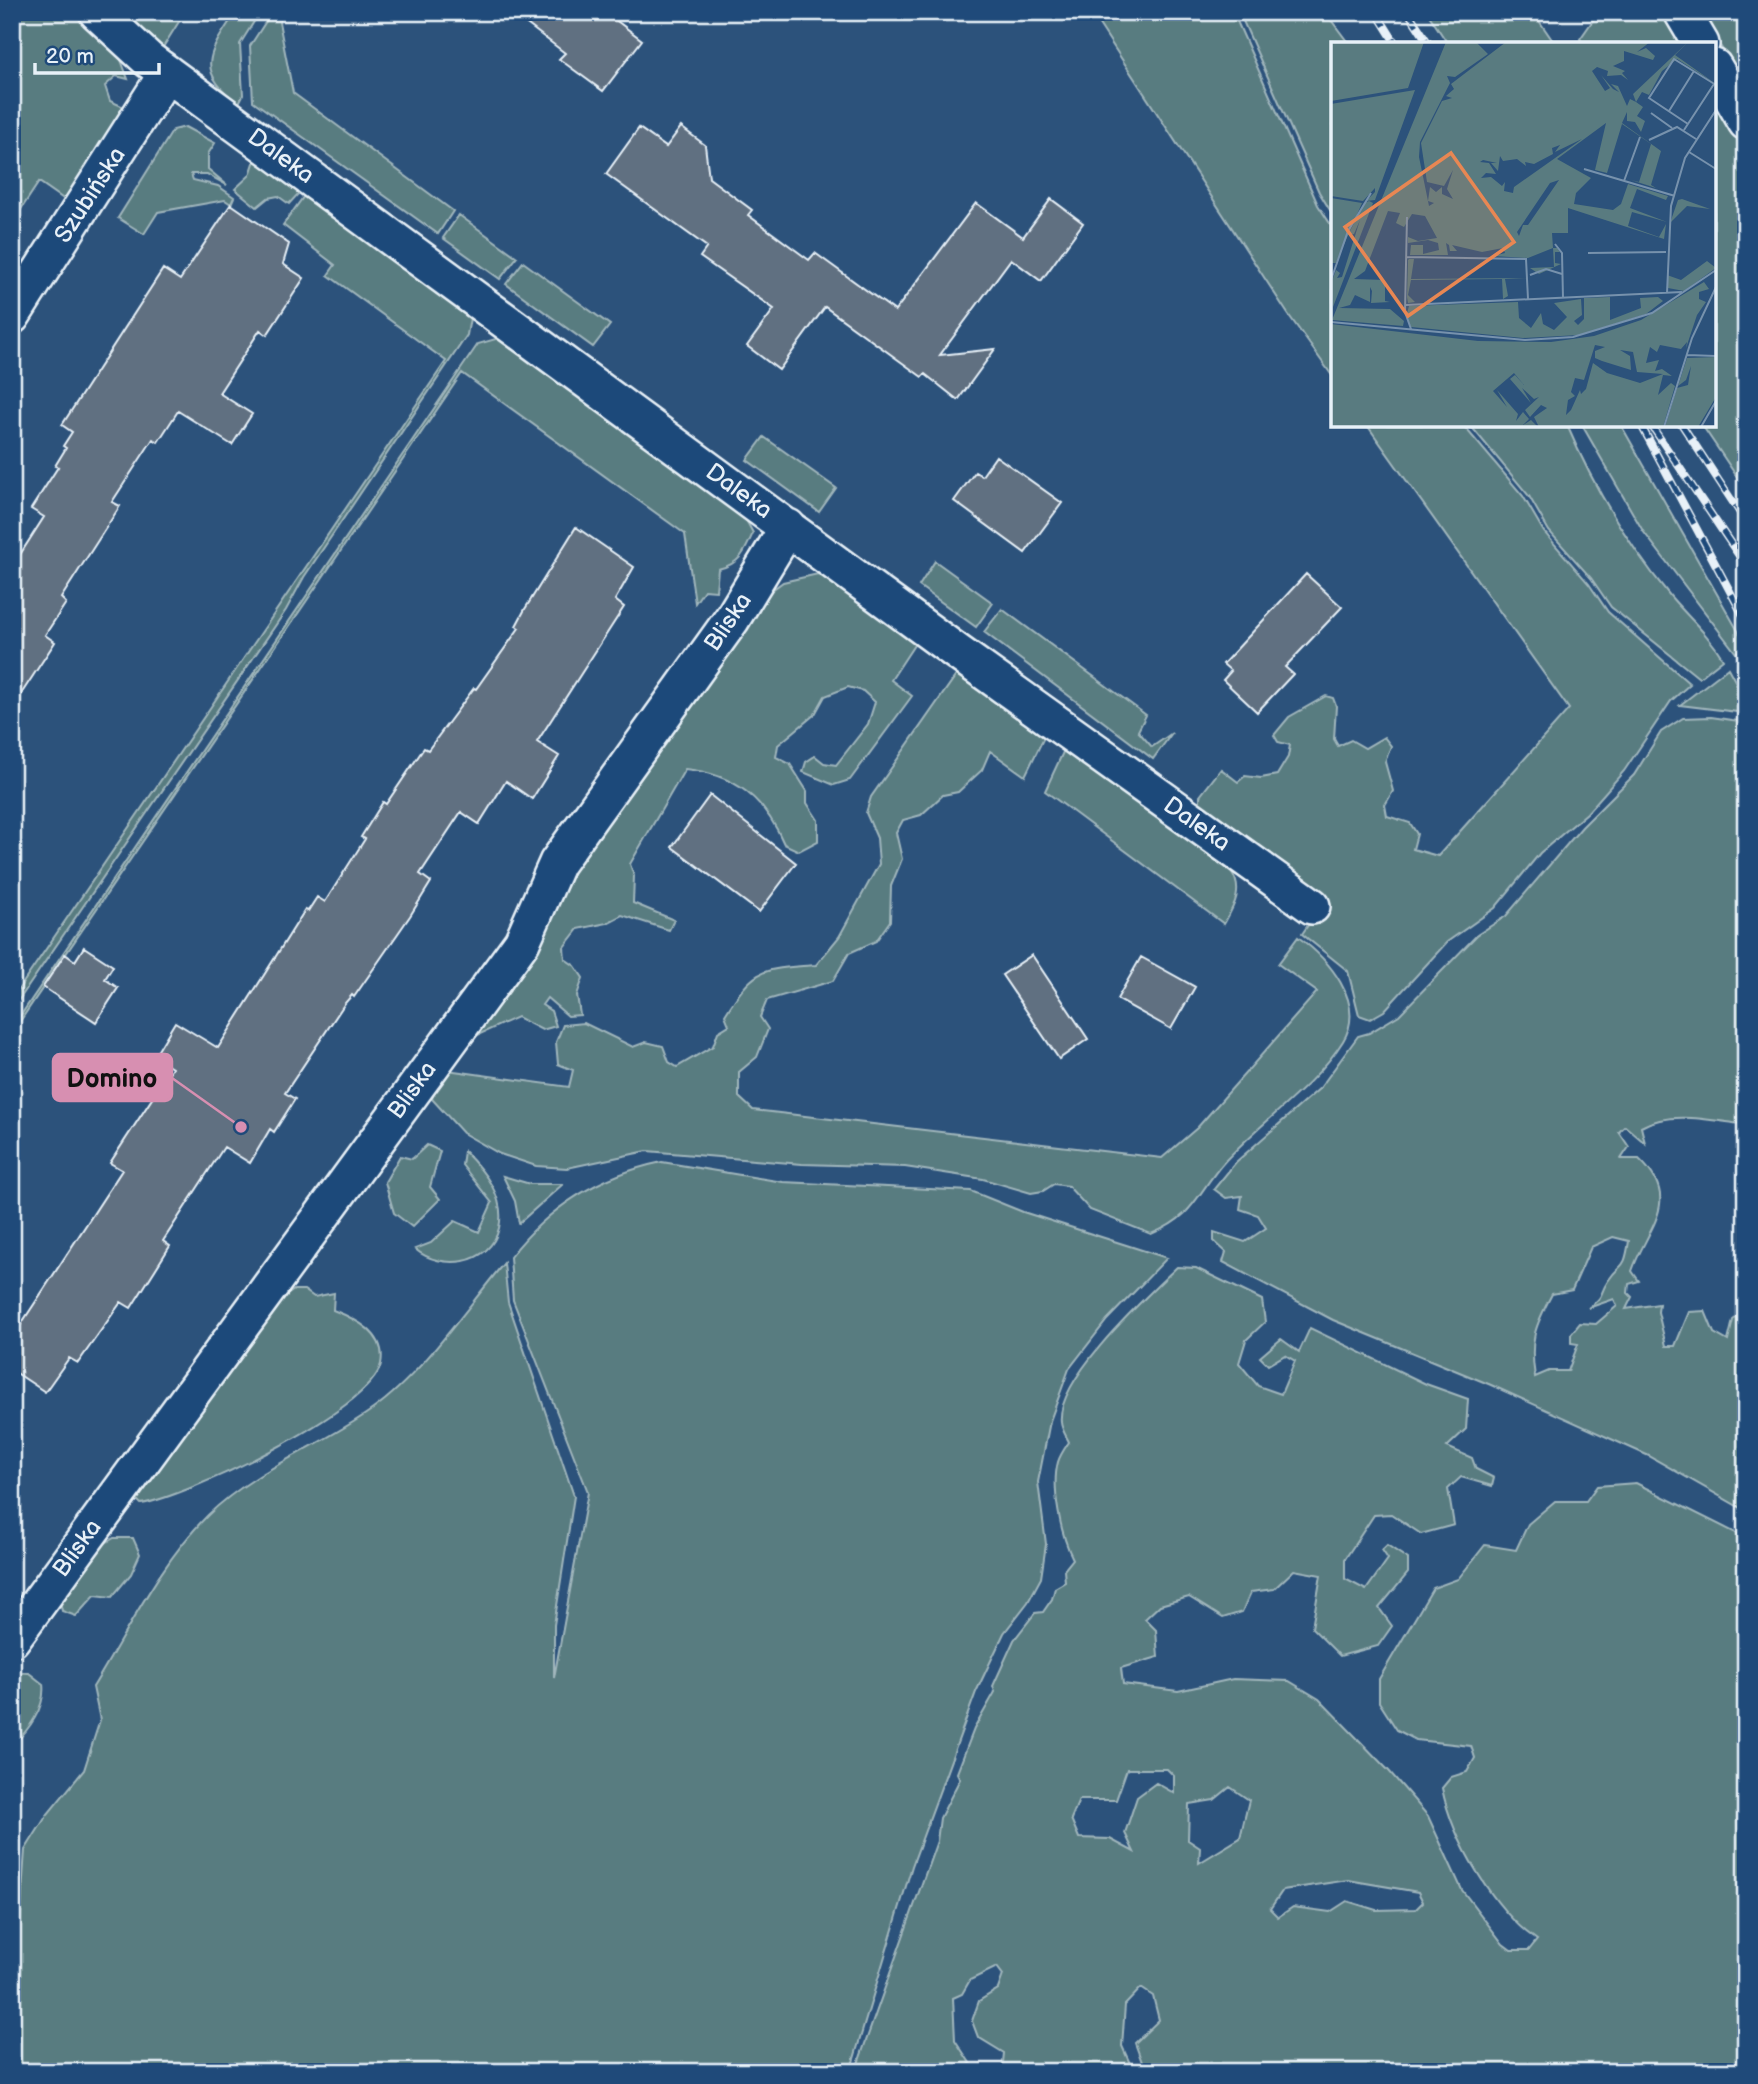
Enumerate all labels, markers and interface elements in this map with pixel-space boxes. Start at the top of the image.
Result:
scale bar [35,32,159,76]
inset map [1331,42,1716,427]
text: 20 m [46,44,94,69]
street label: Daleka [242,122,320,190]
street label: Szubińska [48,142,132,248]
street label: Daleka [700,457,778,525]
street label: Bliska [698,587,758,657]
street label: Daleka [1158,791,1236,857]
callout: Domino [53,1054,172,1101]
street label: Bliska [381,1055,443,1125]
text: Domino [67,1064,157,1095]
street label: Bliska [46,1513,108,1583]

